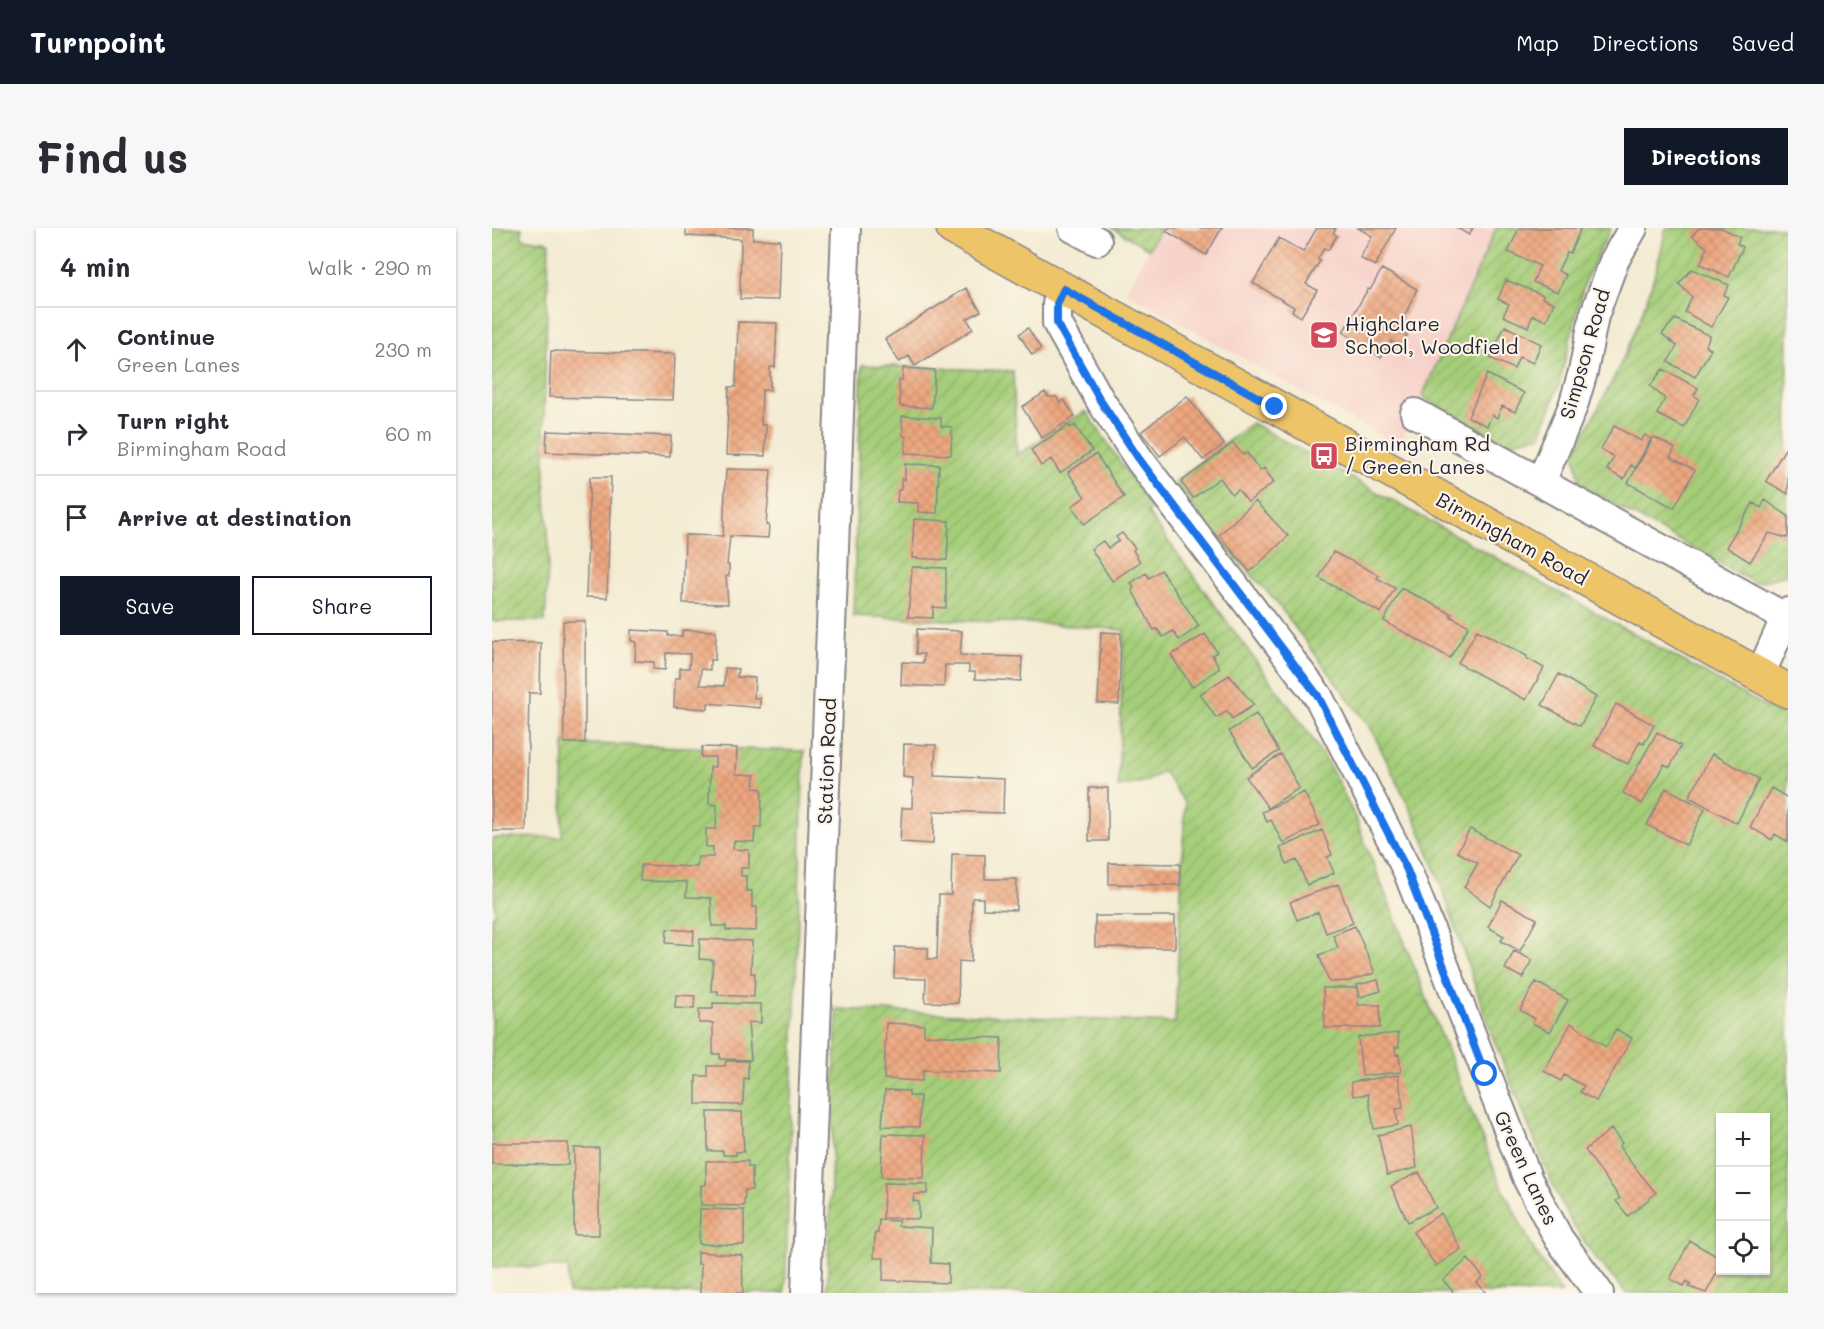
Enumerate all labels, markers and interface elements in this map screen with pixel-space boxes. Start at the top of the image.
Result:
text: Turnpoint [30,24,166,60]
text: Map [1516,29,1559,56]
text: Directions [1592,29,1699,56]
text: Saved [1732,29,1794,56]
button: Directions [1624,128,1788,185]
text: Find us [36,129,188,184]
text: 4 min [60,250,130,284]
text: Walk · 290 m [307,254,432,280]
street label: Simpson Road [1553,285,1615,422]
place label: Highclare School, Woodfield [1345,310,1518,359]
school or university icon: Highclare School, Woodfield [1308,319,1340,351]
text: Continue [117,322,215,351]
icon: ahead [60,333,93,366]
text: 230 m [374,336,432,362]
text: Green Lanes [117,351,240,377]
route end [1261,393,1287,419]
text: Turn right [117,406,229,435]
icon: right [60,417,93,450]
text: 60 m [385,420,432,446]
place label: Birmingham Rd / Green Lanes [1345,430,1490,479]
text: Birmingham Road [117,435,286,461]
bus stop icon: Birmingham Rd / Green Lanes [1308,440,1340,472]
street label: Birmingham Road [1432,486,1593,591]
icon: arrive [60,501,93,534]
text: Arrive at destination [117,503,352,532]
button: Save [60,576,240,635]
button: Share [252,576,432,635]
street label: Station Road [811,697,841,825]
route start [1471,1060,1497,1086]
street label: Green Lanes [1489,1106,1565,1229]
map controls [1716,1113,1770,1275]
button: + [1716,1113,1770,1167]
button: − [1716,1167,1770,1221]
button: locate [1716,1221,1770,1275]

